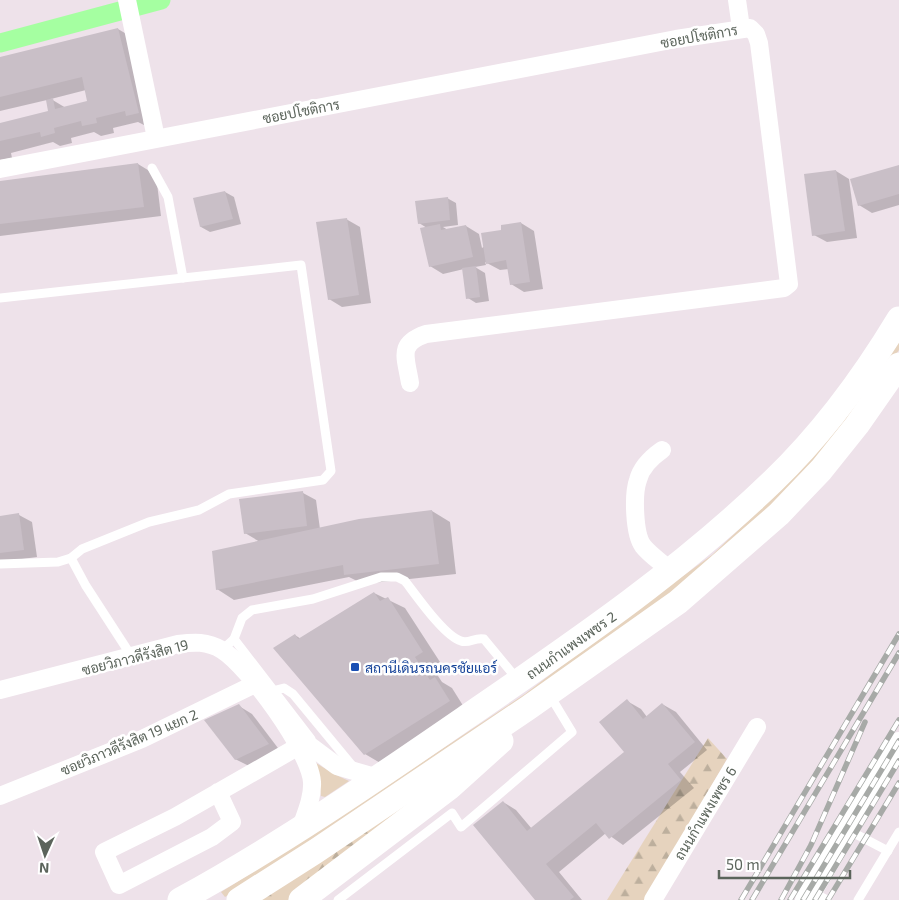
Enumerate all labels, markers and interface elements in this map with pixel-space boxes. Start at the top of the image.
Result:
street label: ซอยปโชติการ [659,21,739,51]
street label: ซอยปโชติการ [261,95,341,127]
street label: ถนนกำแพงเพชร 2 [523,608,619,682]
street label: ซอยวิภาวดีรังสิต 19 [80,636,190,678]
place label: สถานีเดินรถนครชัยแอร์ [365,659,497,676]
marker: สถานีเดินรถนครชัยแอร์ [349,661,361,673]
street label: ซอยวิภาวดีรังสิต 19 แยก 2 [58,705,200,779]
street label: ถนนกำแพงเพชร 6 [670,763,740,863]
north arrow [20,830,70,880]
scale bar [719,848,850,880]
text: 50 m [726,855,760,873]
text: N [39,860,50,877]

